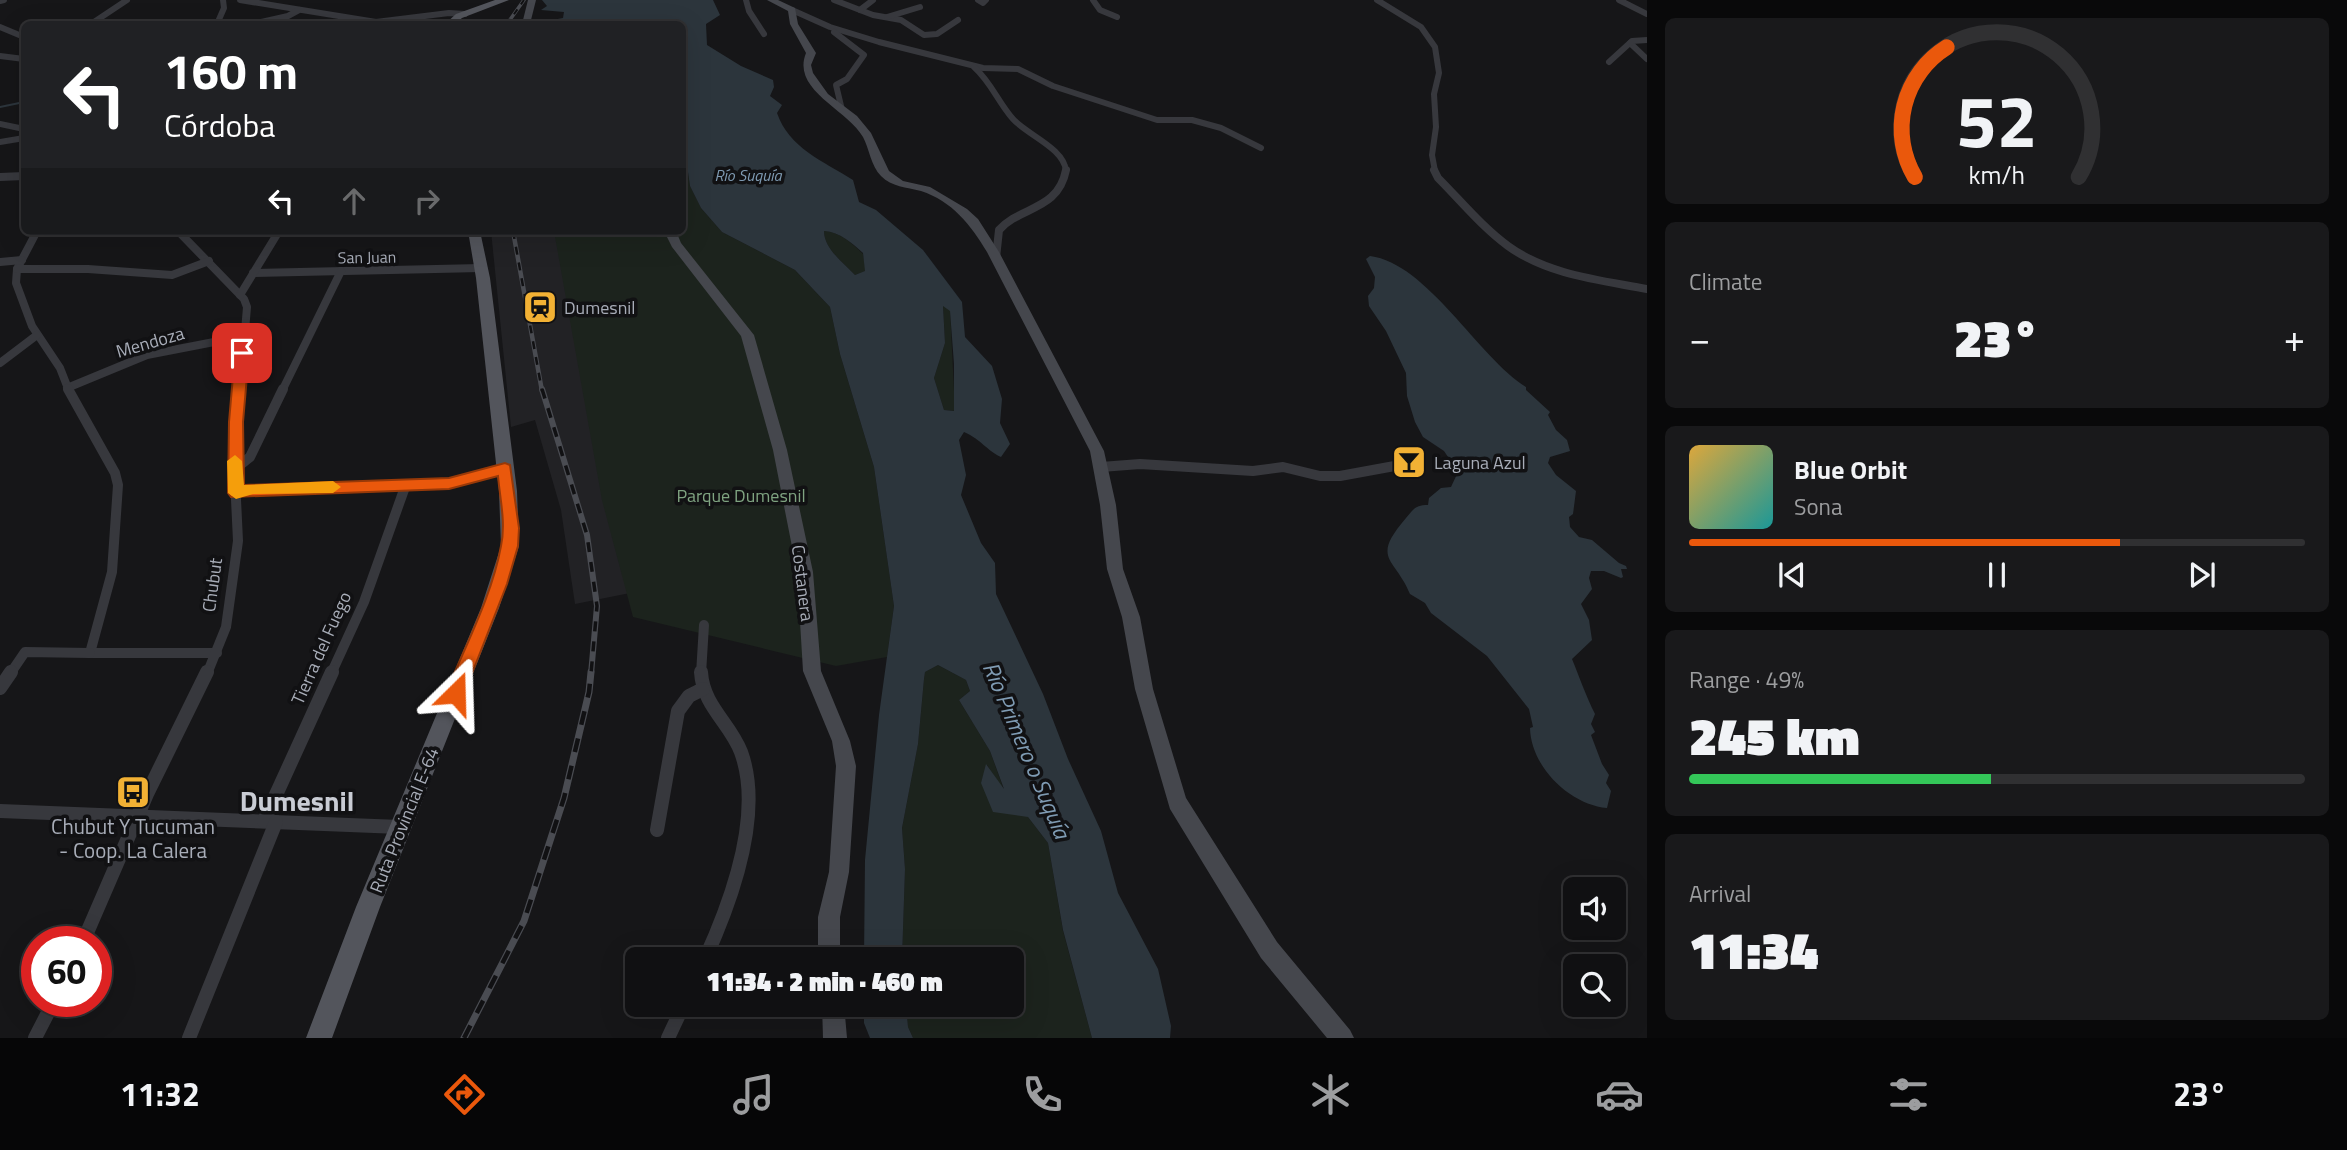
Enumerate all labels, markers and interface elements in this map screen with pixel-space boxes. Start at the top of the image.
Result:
text: 160 m [164,33,298,108]
icon: left [49,49,140,140]
text: 52 [1956,65,2038,175]
text: Córdoba [164,101,275,149]
text: km/h [1969,156,2025,194]
water label: Río Suquía [715,163,782,187]
icon: left [262,182,300,220]
icon: ahead [335,182,373,220]
icon: right [408,182,446,220]
street label: San Juan [338,244,396,270]
text: Climate [1689,264,1762,299]
station icon: Dumesnil [521,288,559,326]
place label: Dumesnil [564,294,635,321]
text: 23° [1954,298,2040,377]
text: − [1689,309,1710,367]
text: + [2284,309,2305,367]
street label: Mendoza [113,319,187,365]
pin [212,323,272,383]
icon: arrive [223,334,261,372]
bar icon: Laguna Azul [1390,443,1428,481]
place label: Laguna Azul [1434,449,1526,476]
text: Blue Orbit [1794,450,1907,489]
park label: Parque Dumesnil [676,482,806,509]
text: Sona [1794,489,1842,524]
street label: Costanera [785,543,821,623]
street label: Chubut [195,556,229,614]
icon: previous [1773,556,1811,594]
icon: pause [1978,556,2016,594]
icon: next [2183,556,2221,594]
street label: Tierra del Fuego [284,587,358,709]
position arrow [419,656,493,730]
water label: Río Primero o Suquía [974,656,1081,845]
text: Range · 49% [1689,662,1804,697]
text: 245 km [1689,696,1860,775]
street label: Ruta Provincial E-64 [362,743,446,897]
bus stop icon: Chubut Y Tucuman - Coop. La Calera [114,773,152,811]
district label: Dumesnil [240,779,354,822]
place label: Chubut Y Tucuman - Coop. La Calera [51,810,215,866]
text: Arrival [1689,876,1751,911]
map controls [1563,877,1626,1017]
button: sound [1563,877,1626,940]
text: 11:34 [1689,910,1818,989]
speed limit sign: 60 [21,926,112,1017]
button: search [1563,954,1626,1017]
text: 11:34 · 2 min · 460 m [706,962,943,1001]
text: 11:32 [120,1070,200,1118]
icon: directions [440,1070,489,1119]
icon: music [729,1070,778,1119]
icon: phone [1018,1070,1067,1119]
icon: climate [1306,1070,1355,1119]
icon: car [1595,1070,1644,1119]
icon: filters [1884,1070,1933,1119]
text: 23° [2173,1070,2227,1118]

